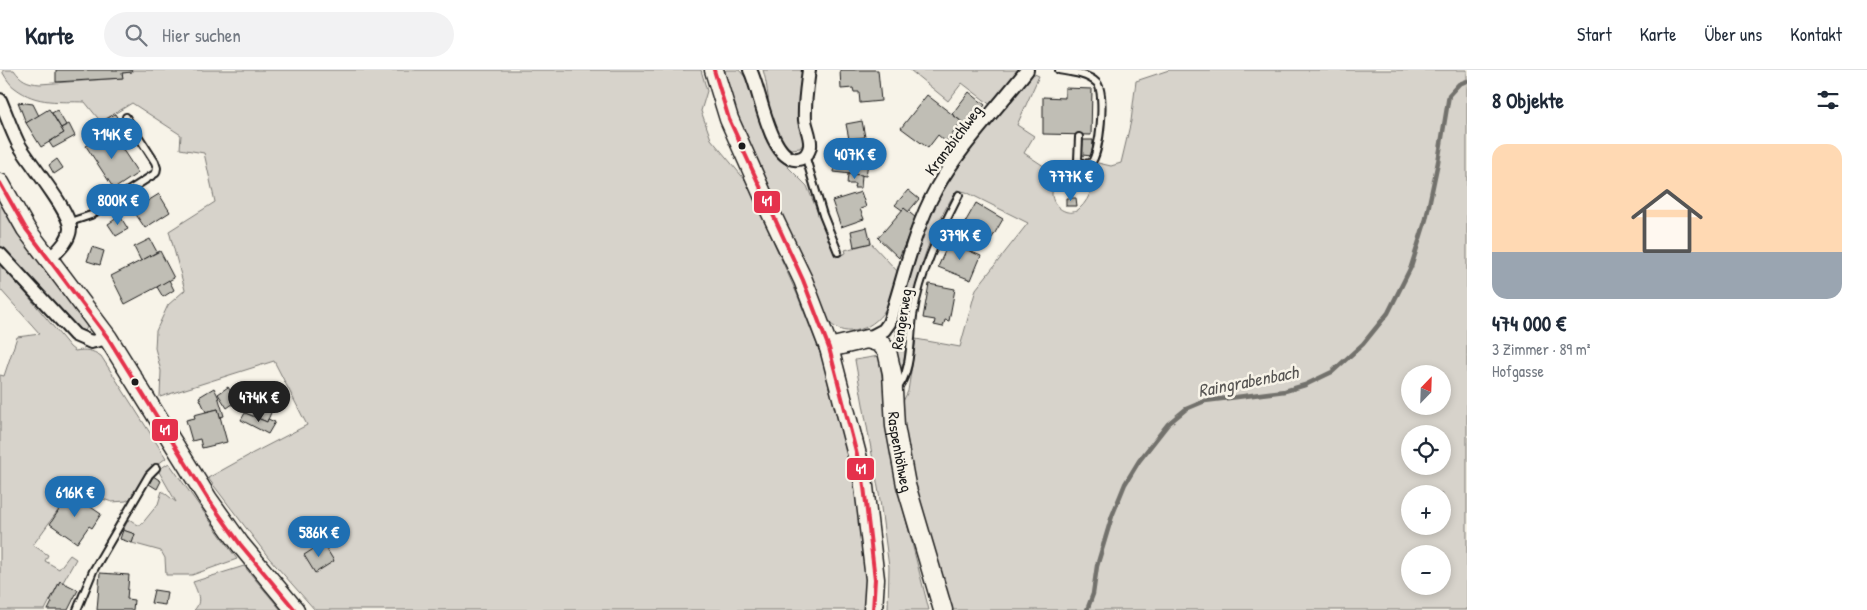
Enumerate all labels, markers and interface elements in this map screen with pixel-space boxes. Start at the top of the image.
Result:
search box [104,12,454,57]
text: Karte [25,19,74,51]
icon: search [122,21,150,49]
text: Hier suchen [162,22,241,48]
text: Start [1577,22,1612,47]
text: Karte [1640,22,1676,47]
text: Über uns [1704,22,1762,47]
text: Kontakt [1790,22,1842,47]
text: 8 Objekte [1492,86,1564,115]
icon: filters [1814,86,1842,114]
street label: Kranzbichlweg [919,100,987,180]
pin: 714K € [71,118,153,160]
text: 714K € [92,123,132,145]
pin: 407K € [814,138,896,180]
unlabelled marker [737,141,747,151]
text: 407K € [835,143,875,165]
pin: 777K € [1030,160,1112,202]
text: 777K € [1049,165,1093,187]
icon: home [1622,176,1712,266]
pin: 800K € [77,184,159,226]
text: 800K € [97,189,139,211]
line badge: 41 [753,190,781,214]
text: 41 [762,191,772,210]
pin: 379K € [919,218,1001,261]
text: 379K € [940,224,980,246]
street label: Rengerweg [885,287,917,351]
text: 474 000 € [1492,309,1566,338]
text: 3 Zimmer · 89 m² [1492,338,1590,360]
water label: Raingrabenbach [1196,359,1301,403]
text: Hofgasse [1492,360,1544,382]
north arrow [1401,365,1451,415]
map controls [1401,365,1451,595]
unlabelled marker [130,377,140,387]
pin: 474K € [218,380,300,423]
text: 474K € [239,386,279,408]
street label: Raspenhöhweg [883,411,918,494]
line badge: 41 [151,418,179,442]
text: 41 [160,420,170,439]
button: locate [1401,425,1451,475]
line badge: 41 [846,457,875,481]
text: 41 [856,459,866,478]
pin: 616K € [34,476,116,518]
text: 616K € [56,481,94,503]
button: + [1401,485,1451,535]
pin: 586K € [278,516,360,558]
text: 586K € [299,521,339,543]
button: − [1401,545,1451,595]

